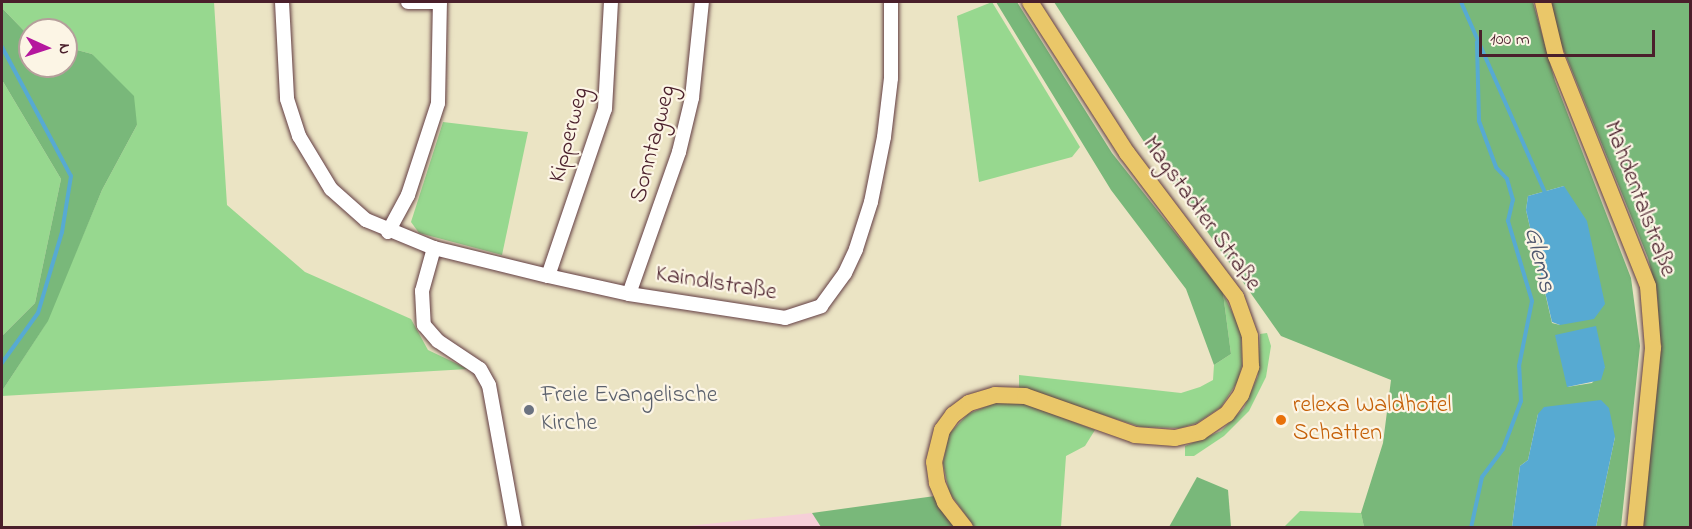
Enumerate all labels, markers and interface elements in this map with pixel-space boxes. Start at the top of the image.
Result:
north arrow [18,18,78,78]
scale bar [1482,18,1658,56]
text: 100 m [1490,27,1530,53]
text: N [52,43,76,55]
street label: Sonntagweg [624,82,684,206]
street label: Kipperweg [543,84,597,186]
street label: Mahdentalstraße [1596,117,1682,281]
street label: Magstadter Straße [1135,131,1267,297]
water label: Glems [1515,224,1561,296]
street label: Kaindlstraße [653,260,779,308]
place label: Freie Evangelische Kirche [541,382,717,438]
place label: relexa Waldhotel Schatten [1293,392,1451,448]
marker: Freie Evangelische Kirche [522,403,536,417]
marker: relexa Waldhotel Schatten [1274,413,1288,427]

